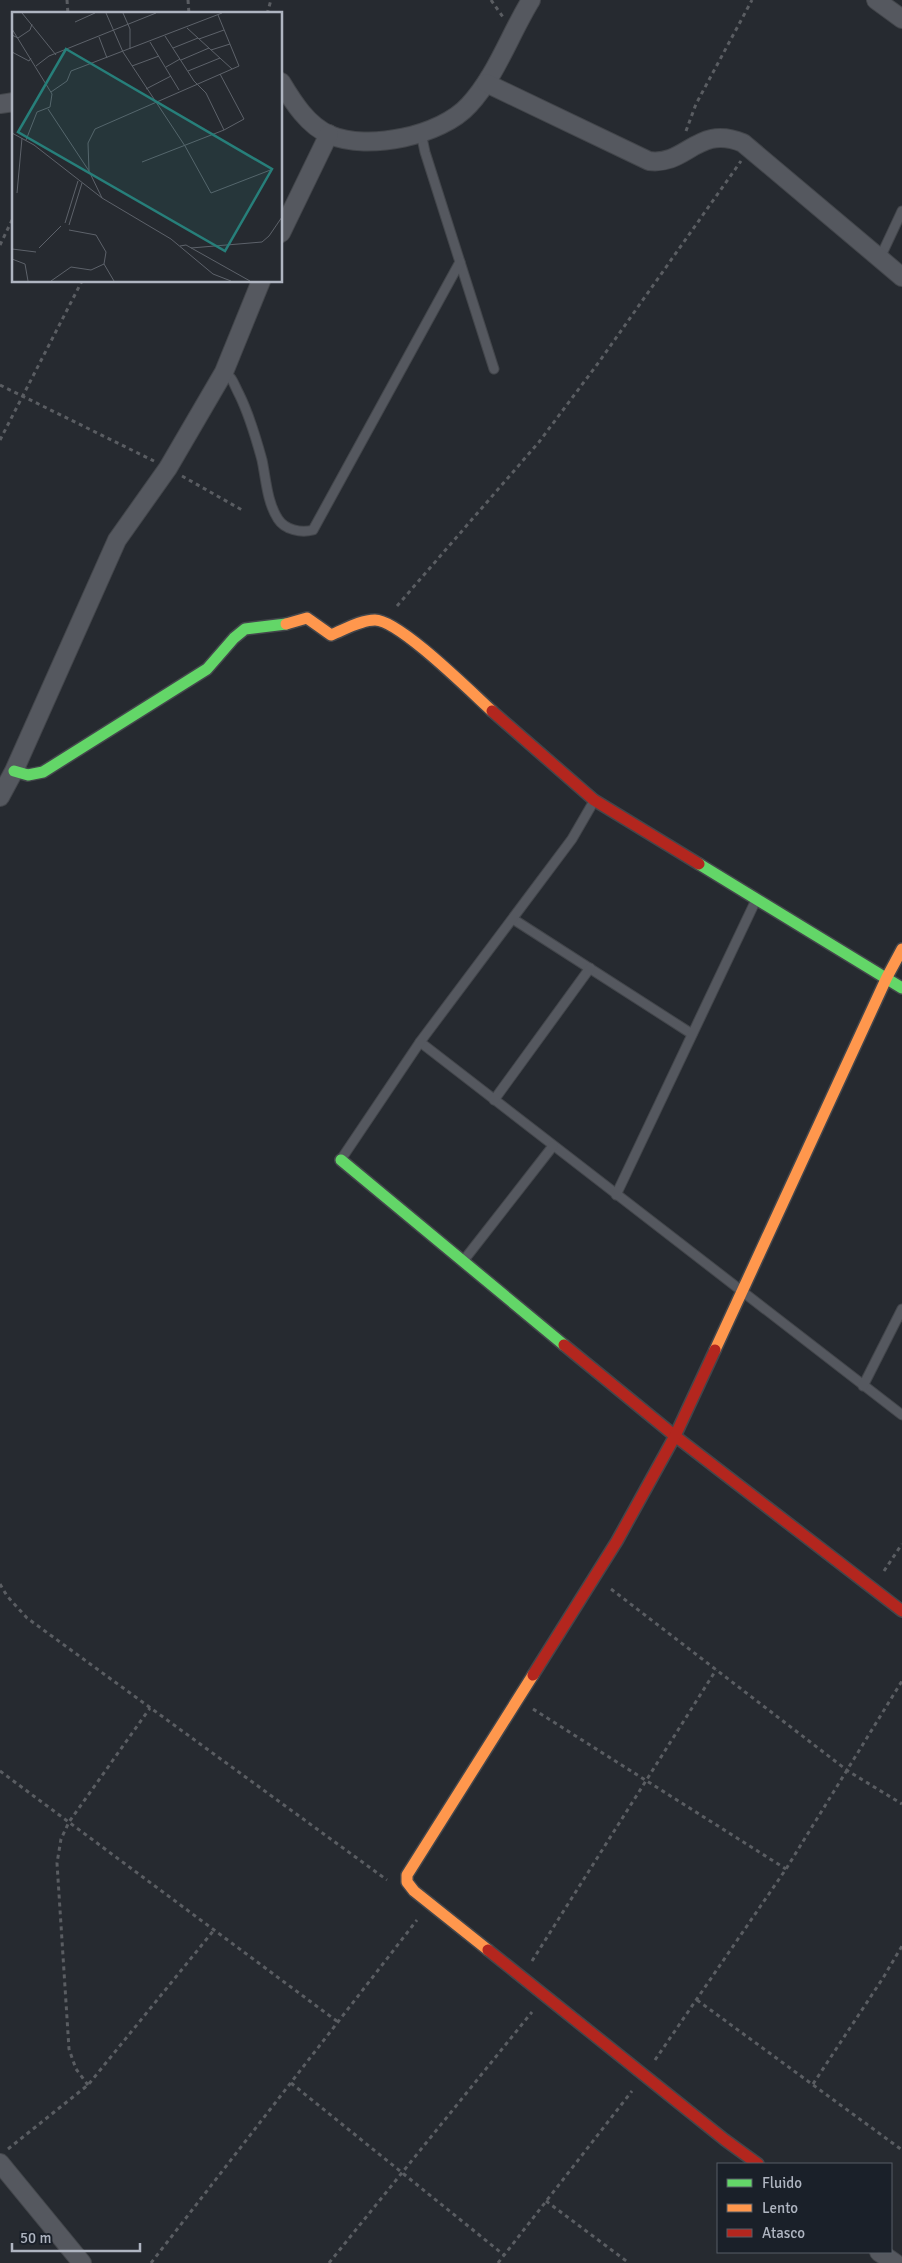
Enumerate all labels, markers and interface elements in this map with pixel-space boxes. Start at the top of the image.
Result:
inset map [12,12,282,282]
legend [717,2163,892,2253]
text: Fluido [762,2174,802,2192]
text: Lento [762,2199,798,2217]
scale bar [12,2220,140,2252]
text: Atasco [762,2224,805,2242]
text: 50 m [20,2229,51,2247]

